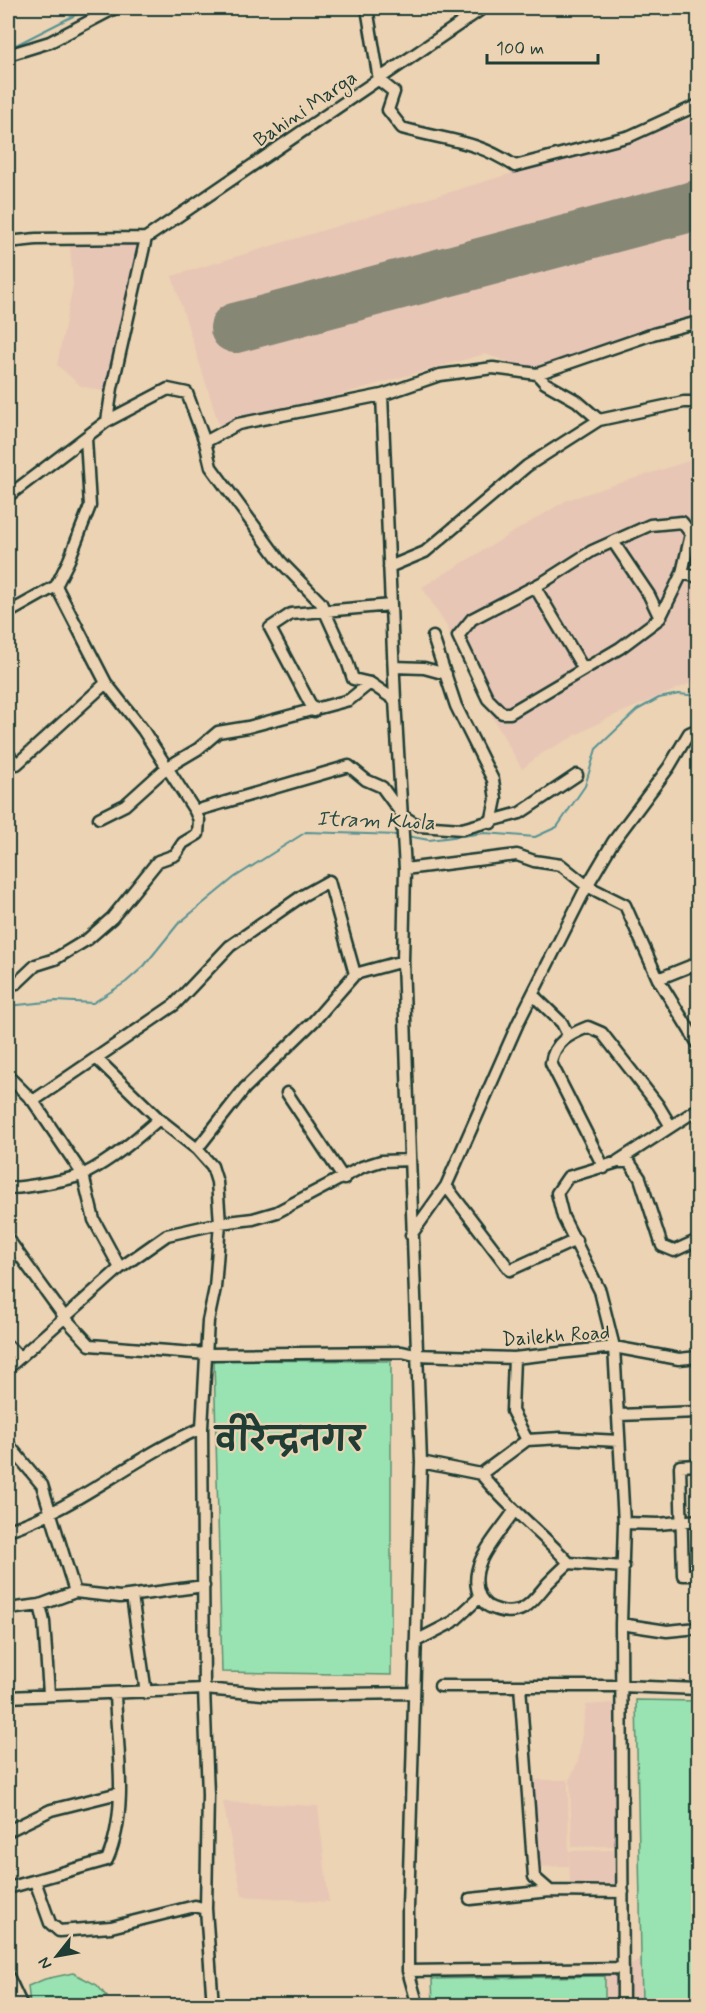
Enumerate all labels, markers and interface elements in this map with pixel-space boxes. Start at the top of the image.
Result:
scale bar [487,27,598,65]
text: 100 m [496,37,544,61]
street label: Bahini Marga [249,65,363,155]
water label: Itram Khola [316,805,436,837]
street label: Dailekh Road [501,1319,611,1354]
district label: वीरेन्द्रनगर [213,1413,367,1462]
north arrow [27,1926,87,1986]
text: N [34,1953,57,1973]

